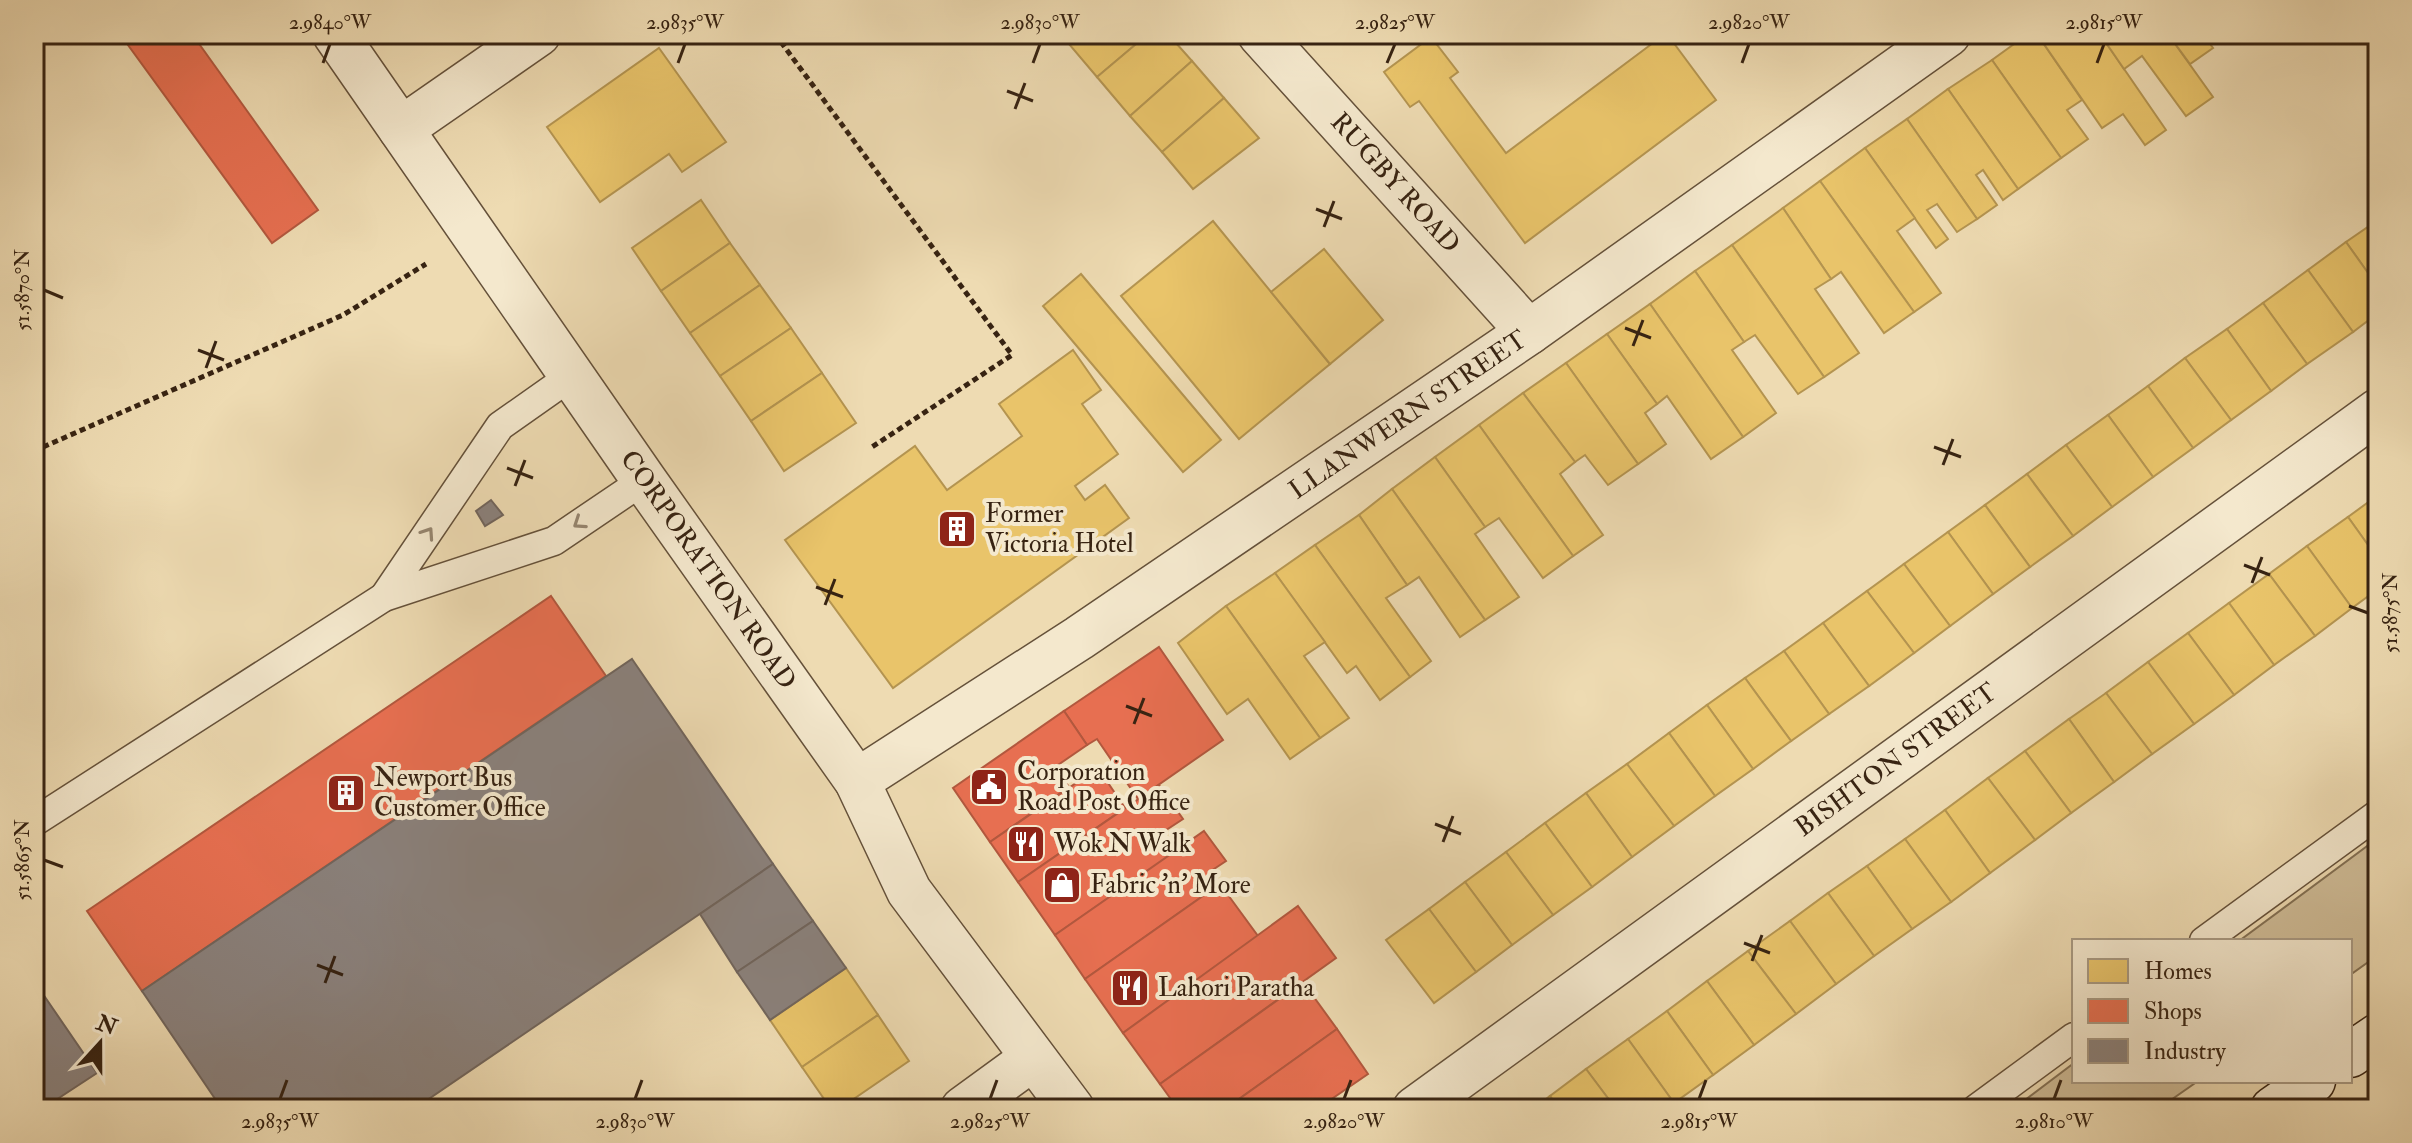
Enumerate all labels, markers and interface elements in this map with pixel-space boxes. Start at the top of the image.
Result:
text: 2.9840°W [289,10,372,35]
text: 2.9835°W [646,10,724,35]
text: 2.9830°W [1001,10,1080,35]
text: 2.9825°W [1355,10,1436,35]
text: 2.9820°W [1708,10,1790,35]
text: 2.9815°W [2066,10,2143,35]
street label: RUGBY ROAD [1324,106,1466,260]
text: 51.5870°N [10,249,35,331]
street label: LLANWERN STREET [1283,324,1533,506]
street label: CORPORATION ROAD [613,444,803,696]
place label: Former Victoria Hotel [985,498,1134,560]
building icon: Former Victoria Hotel [936,508,978,550]
one-way arrow [573,513,588,528]
one-way arrow [418,527,433,541]
text: 51.5875°N [2378,573,2403,653]
street label: BISHTON STREET [1789,676,2003,844]
place label: Corporation Road Post Office [1017,756,1190,818]
place label: Newport Bus Customer Office [374,762,546,824]
public building icon: Corporation Road Post Office [968,766,1010,808]
building icon: Newport Bus Customer Office [325,772,367,814]
text: 51.5865°N [10,819,35,901]
restaurant icon: Wok N Walk [1005,823,1047,865]
place label: Wok N Walk [1053,828,1192,860]
shop icon: Fabric 'n' More [1041,864,1083,906]
place label: Fabric 'n' More [1090,869,1251,901]
legend [2072,939,2352,1083]
text: Homes [2144,956,2212,987]
restaurant icon: Lahori Paratha [1109,967,1151,1009]
place label: Lahori Paratha [1158,972,1314,1004]
text: Shops [2144,996,2202,1027]
north arrow [60,1003,140,1083]
text: N [92,1008,121,1042]
text: Industry [2144,1036,2226,1067]
text: 2.9835°W [241,1109,319,1134]
text: 2.9830°W [596,1109,675,1134]
text: 2.9825°W [950,1109,1031,1134]
text: 2.9820°W [1303,1109,1385,1134]
text: 2.9815°W [1661,1109,1738,1134]
text: 2.9810°W [2015,1109,2094,1134]

